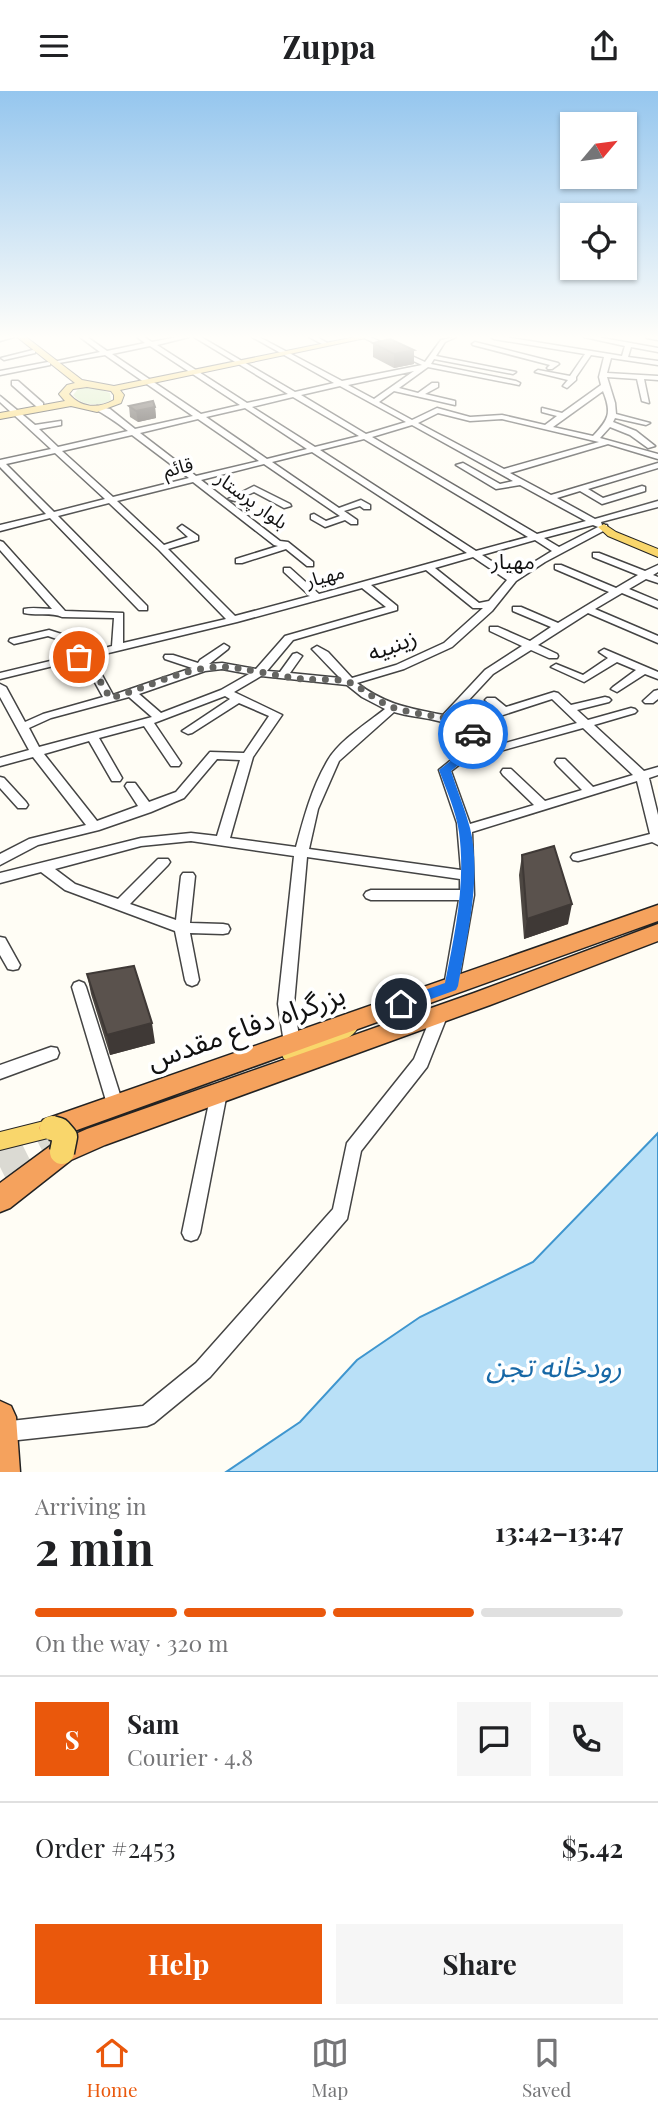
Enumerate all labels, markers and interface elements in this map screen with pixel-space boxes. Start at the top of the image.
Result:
text: Zuppa [282,24,376,67]
icon: menu [35,27,73,65]
icon: share [585,27,623,65]
north arrow [560,112,637,189]
map controls [560,112,637,280]
button: locate [560,203,637,280]
street label: قائم [160,450,196,485]
street label: بلوار پرستار [210,464,294,535]
district label: مهیار [490,546,535,574]
street label: مهیار [301,557,347,593]
street label: زینبیه [362,620,420,667]
pin [49,627,109,687]
icon: bag [60,638,98,676]
courier [438,699,508,769]
icon: car [454,715,492,753]
street label: بزرگراه دفاع مقدس [142,974,351,1081]
pin [371,974,431,1034]
icon: home [382,985,420,1023]
water label: رودخانه تجن [486,1347,622,1384]
text: Arriving in [35,1490,147,1521]
text: 13:42–13:47 [495,1514,623,1549]
text: 2 min [35,1516,154,1578]
text: On the way · 320 m [35,1627,228,1658]
button: chat [457,1702,531,1776]
button: phone [549,1702,623,1776]
text: Sam [127,1706,179,1741]
text: S [64,1722,80,1757]
text: Courier · 4.8 [127,1741,253,1772]
text: Order #2453 [35,1830,175,1865]
text: $5.42 [562,1830,623,1865]
button: Help [35,1924,322,2004]
button: Share [336,1924,623,2004]
tab: Home [87,2034,138,2102]
tab: Map [311,2034,349,2102]
tab: Saved [522,2034,571,2102]

